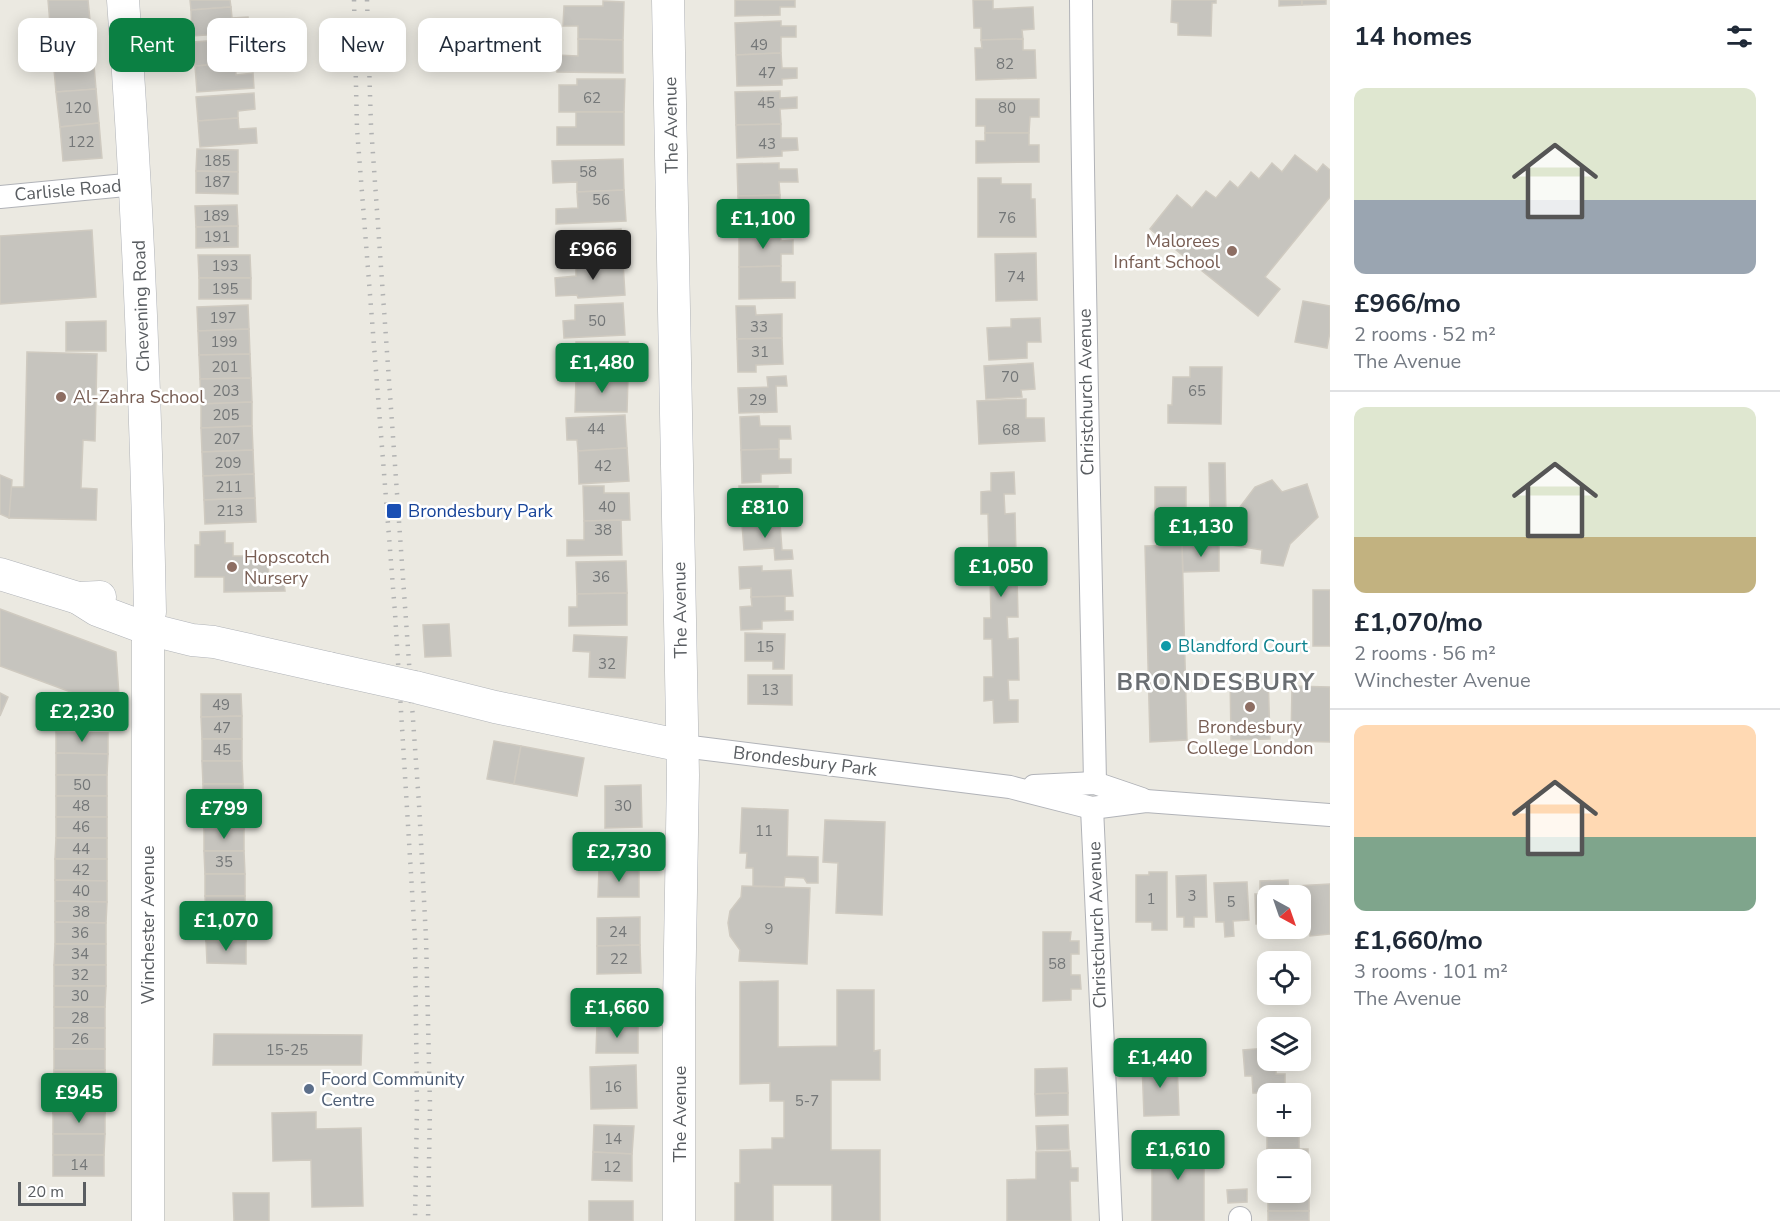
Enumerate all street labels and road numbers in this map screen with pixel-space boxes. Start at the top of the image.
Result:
street label: The Avenue [658,77,684,173]
street label: Carlisle Road [14,173,122,207]
street label: Chevening Road [127,240,155,372]
street label: Christchurch Avenue [1073,308,1099,476]
street label: The Avenue [667,562,693,658]
street label: Brondesbury Park [732,740,879,782]
street label: Christchurch Avenue [1082,841,1112,1009]
street label: Winchester Avenue [136,845,160,1005]
street label: The Avenue [668,1066,692,1162]

